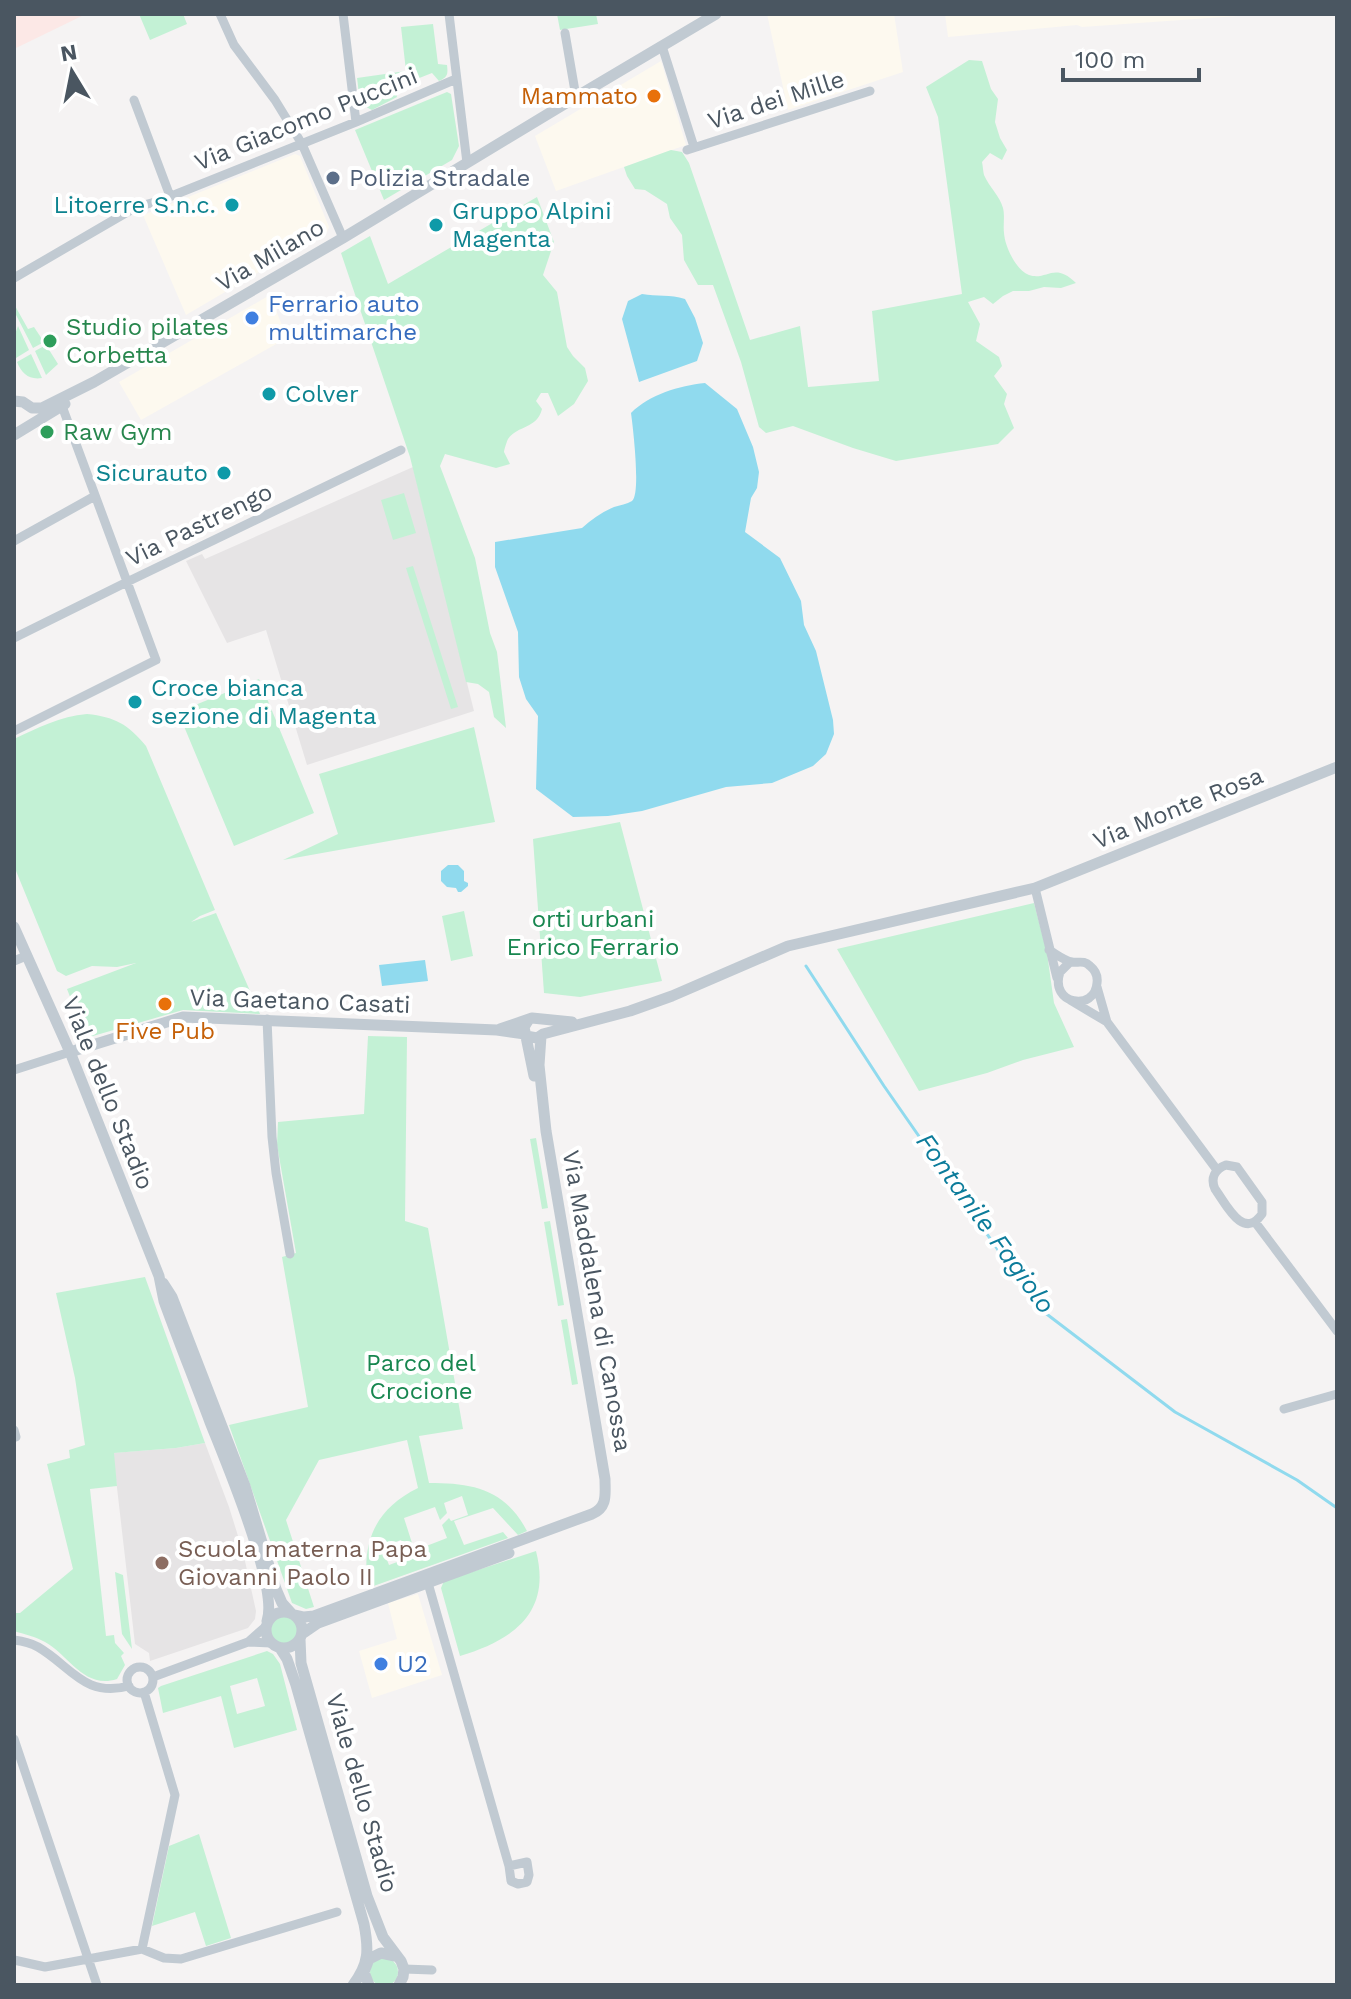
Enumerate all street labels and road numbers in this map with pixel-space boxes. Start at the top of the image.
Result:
street label: Via Giacomo Puccini [191,61,421,177]
street label: Via dei Mille [704,65,848,135]
street label: Via Milano [211,213,329,297]
street label: Via Pastrengo [121,477,277,573]
street label: Via Monte Rosa [1089,761,1267,855]
street label: Via Gaetano Casati [189,983,411,1019]
street label: Viale dello Stadio [56,992,160,1194]
street label: Via Maddalena di Canossa [557,1148,637,1454]
street label: Viale dello Stadio [320,1690,404,1896]

